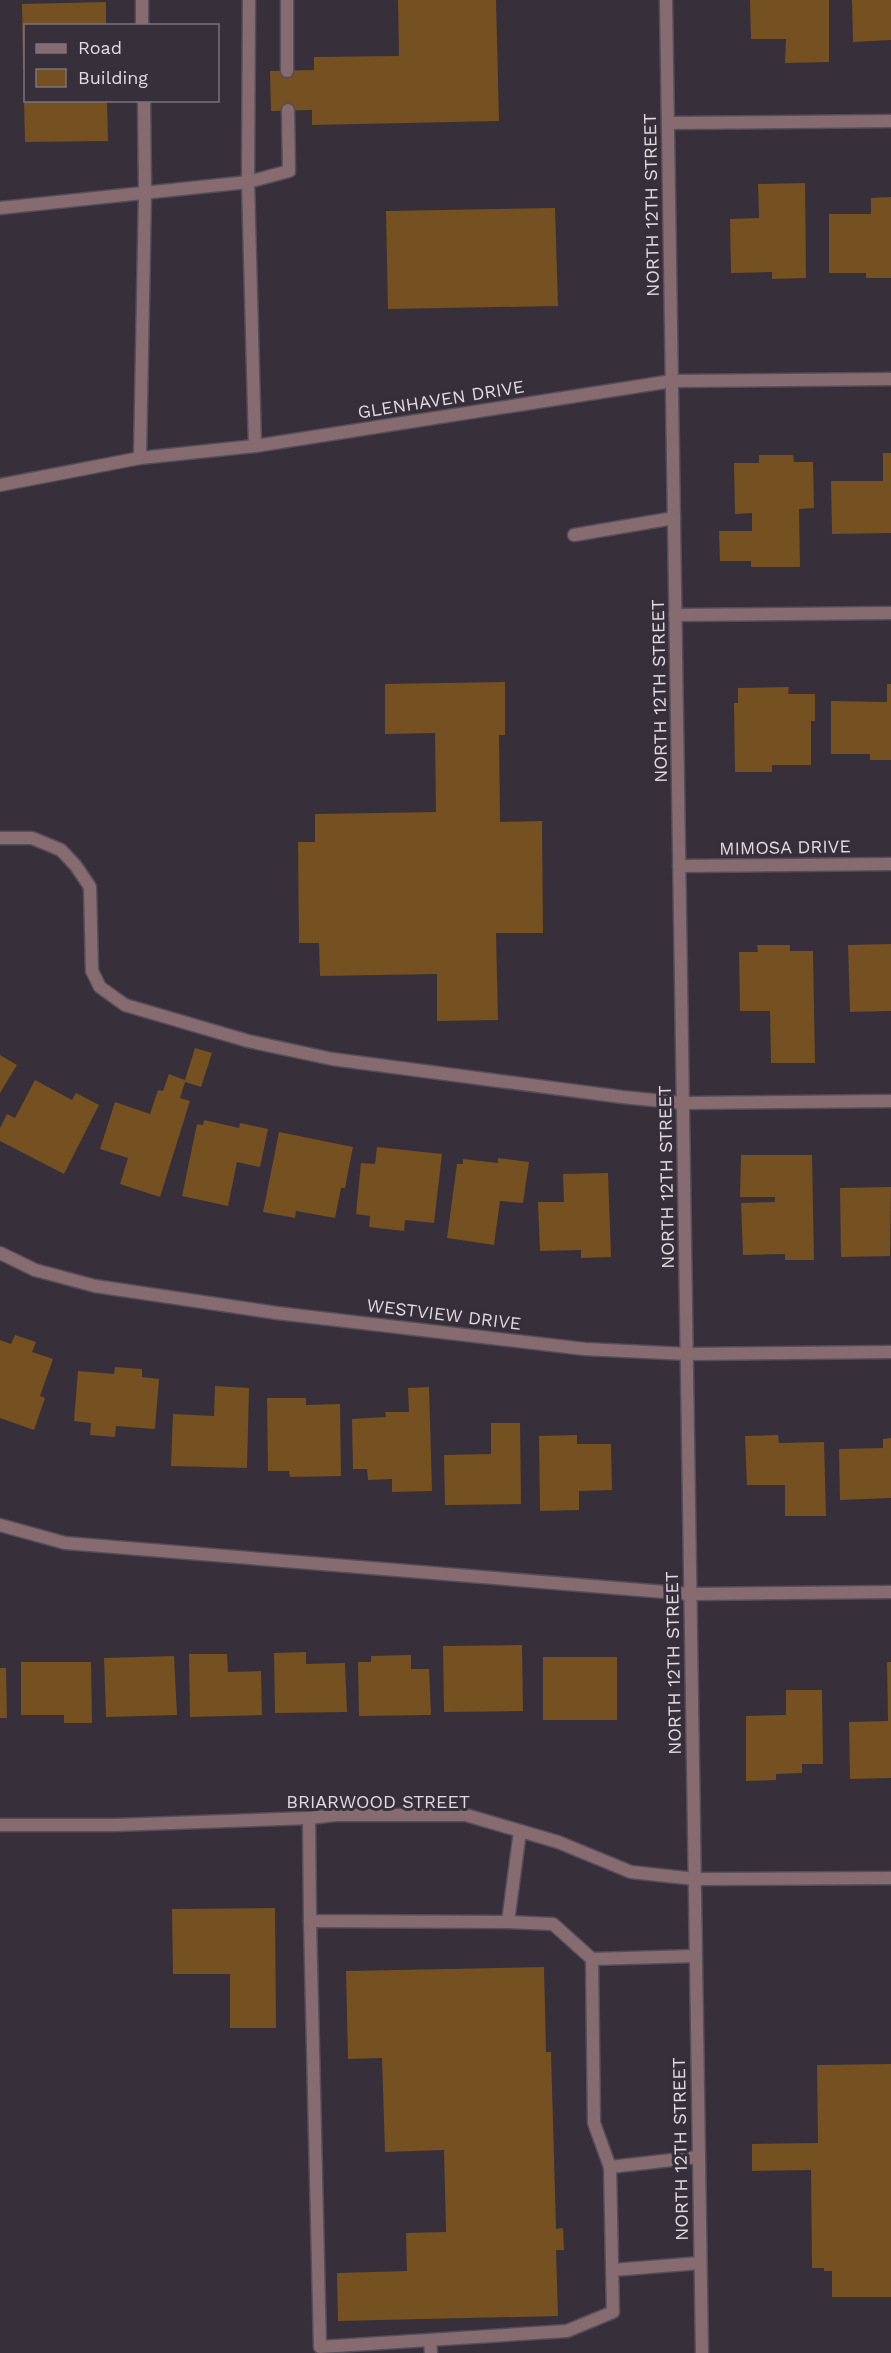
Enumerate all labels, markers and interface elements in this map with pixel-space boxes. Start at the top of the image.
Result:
legend [24,24,219,102]
text: Road [78,37,122,58]
text: Building [78,67,148,88]
street label: NORTH 12TH STREET [639,113,663,297]
street label: GLENHAVEN DRIVE [356,375,526,423]
street label: NORTH 12TH STREET [647,599,671,783]
street label: MIMOSA DRIVE [719,835,851,859]
street label: NORTH 12TH STREET [654,1085,678,1269]
street label: WESTVIEW DRIVE [366,1294,522,1334]
street label: NORTH 12TH STREET [661,1571,685,1755]
street label: BRIARWOOD STREET [286,1791,470,1812]
street label: NORTH 12TH STREET [668,2057,692,2241]

